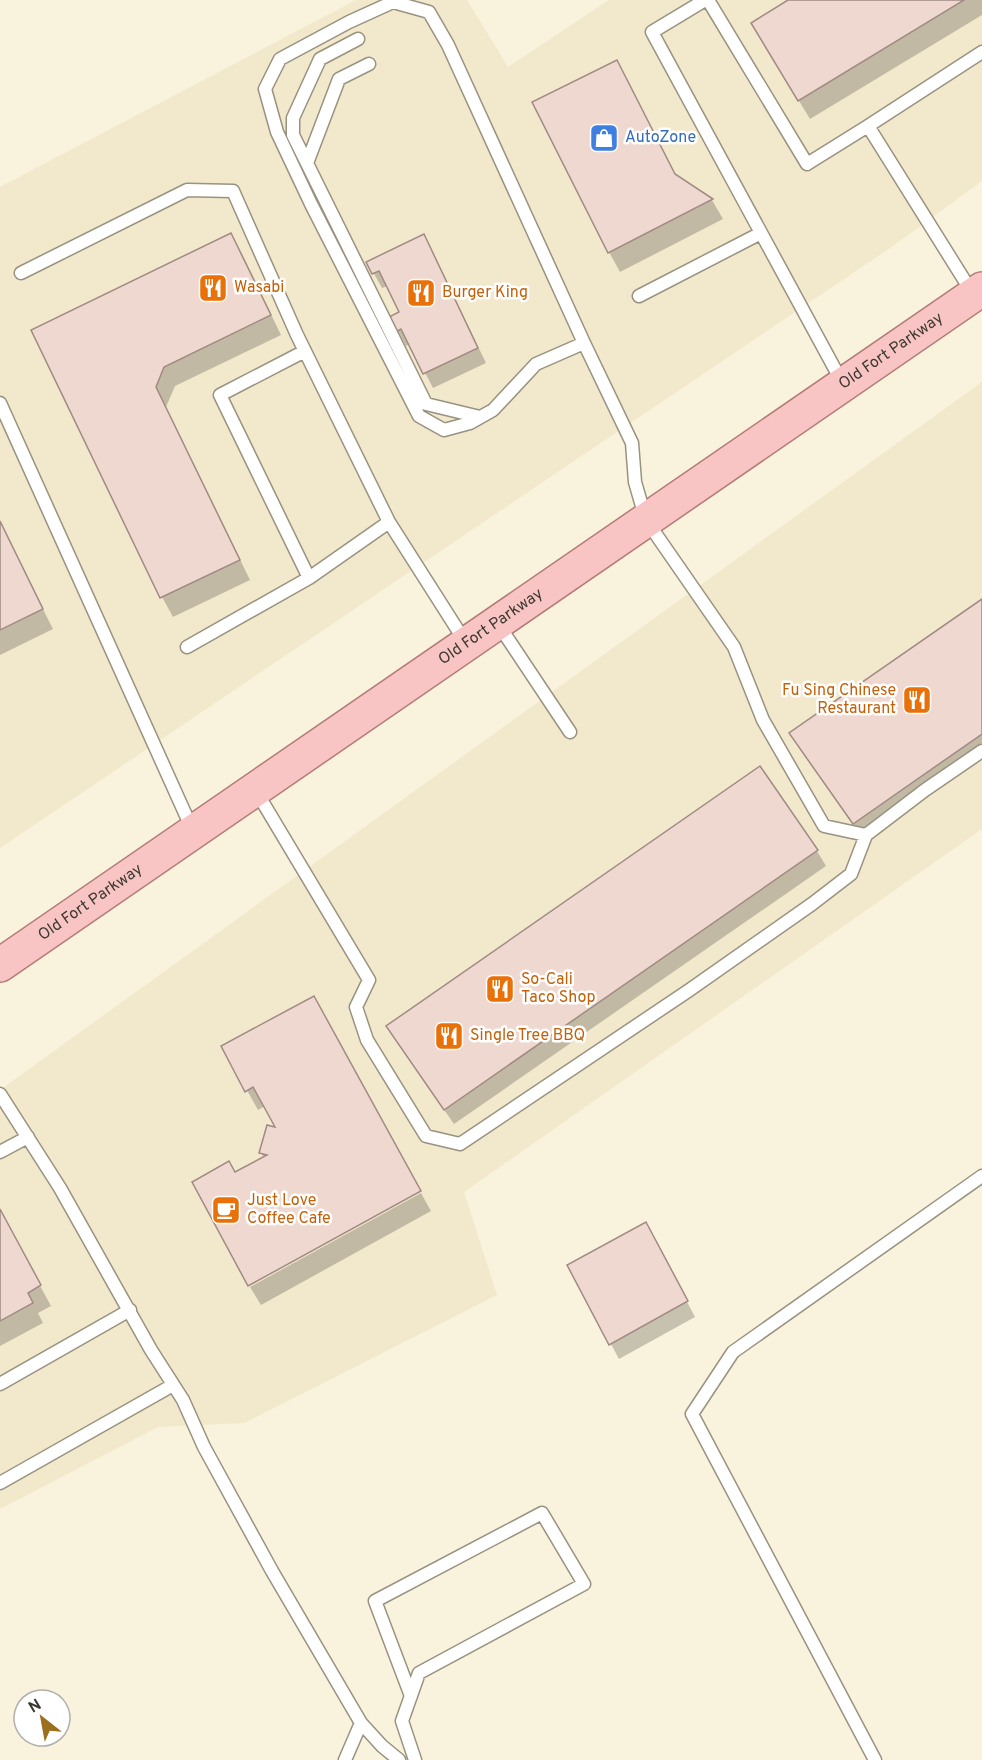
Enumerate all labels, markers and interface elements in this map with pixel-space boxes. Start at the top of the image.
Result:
shop icon: AutoZone [588,122,620,154]
place label: AutoZone [625,128,696,148]
restaurant icon: Wasabi [197,272,229,304]
restaurant icon: Burger King [405,277,437,309]
place label: Wasabi [234,278,284,298]
place label: Burger King [442,283,528,303]
street label: Old Fort Parkway [835,309,947,394]
street label: Old Fort Parkway [435,584,547,670]
place label: Fu Sing Chinese Restaurant [782,681,896,719]
restaurant icon: Fu Sing Chinese Restaurant [901,684,933,716]
street label: Old Fort Parkway [34,860,147,946]
place label: So-Cali Taco Shop [521,970,595,1008]
restaurant icon: So-Cali Taco Shop [484,973,516,1005]
restaurant icon: Single Tree BBQ [433,1020,465,1052]
place label: Single Tree BBQ [470,1026,585,1046]
place label: Just Love Coffee Cafe [247,1191,331,1229]
cafe icon: Just Love Coffee Cafe [210,1194,242,1226]
north arrow [12,1688,72,1748]
text: N [25,1695,45,1718]

